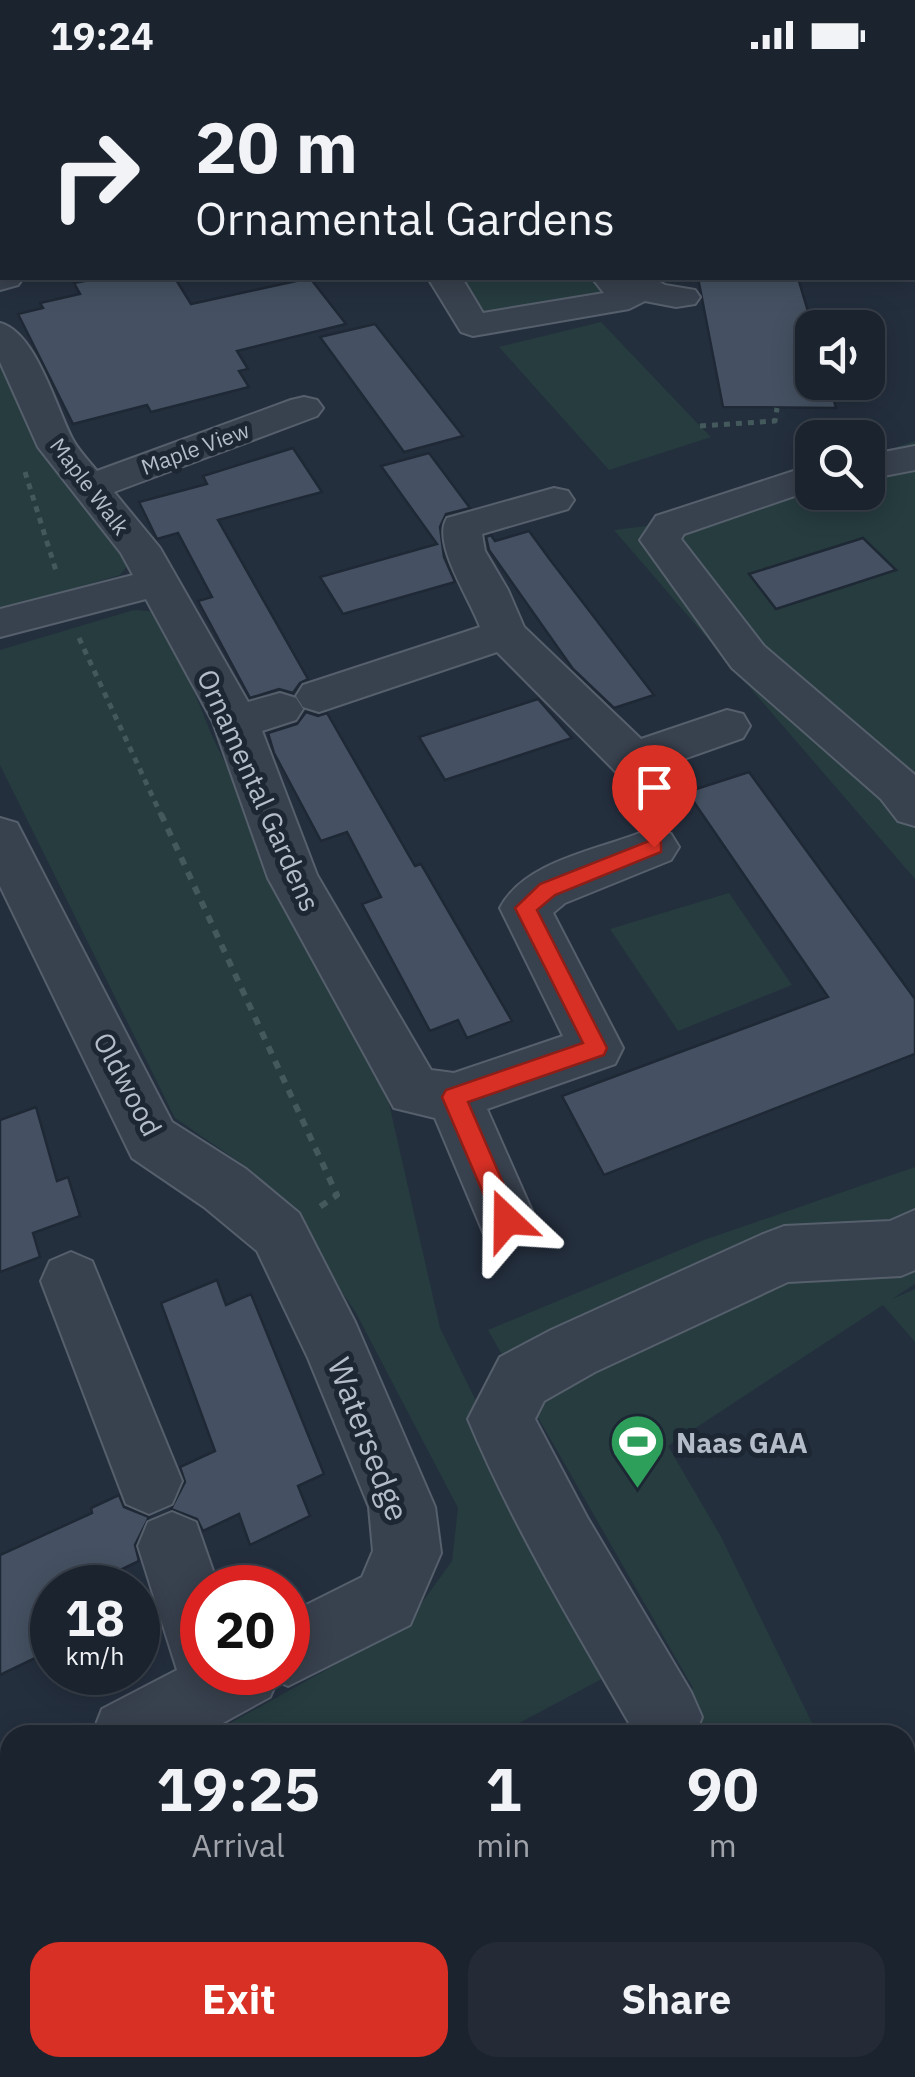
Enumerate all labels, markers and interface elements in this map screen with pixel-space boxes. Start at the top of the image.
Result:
text: 19:24 [50,11,154,60]
text: 20 m [195,101,358,192]
icon: right [30,110,160,240]
text: Ornamental Gardens [195,189,615,247]
map controls [795,310,885,510]
button: sound [795,310,885,400]
street label: Maple View [137,415,253,481]
button: search [795,420,885,510]
street label: Maple Walk [44,432,136,541]
street label: Ornamental Gardens [189,663,329,917]
pin [612,745,697,848]
icon: arrive [627,760,682,815]
street label: Oldwood [85,1026,171,1142]
position arrow [455,1168,559,1272]
street label: Watersedge [319,1351,419,1527]
sports icon: Naas GAA [607,1412,667,1491]
place label: Naas GAA [676,1424,808,1461]
speed limit sign: 20 [180,1565,310,1695]
text: 18 [65,1585,125,1650]
text: km/h [66,1639,124,1672]
text: 19:25 [156,1749,320,1828]
text: 1 [485,1749,521,1828]
text: 90 [687,1749,759,1828]
text: Arrival [192,1824,285,1866]
text: min [476,1824,530,1866]
text: m [709,1824,737,1866]
button: Exit [30,1942,448,2057]
button: Share [468,1942,885,2057]

